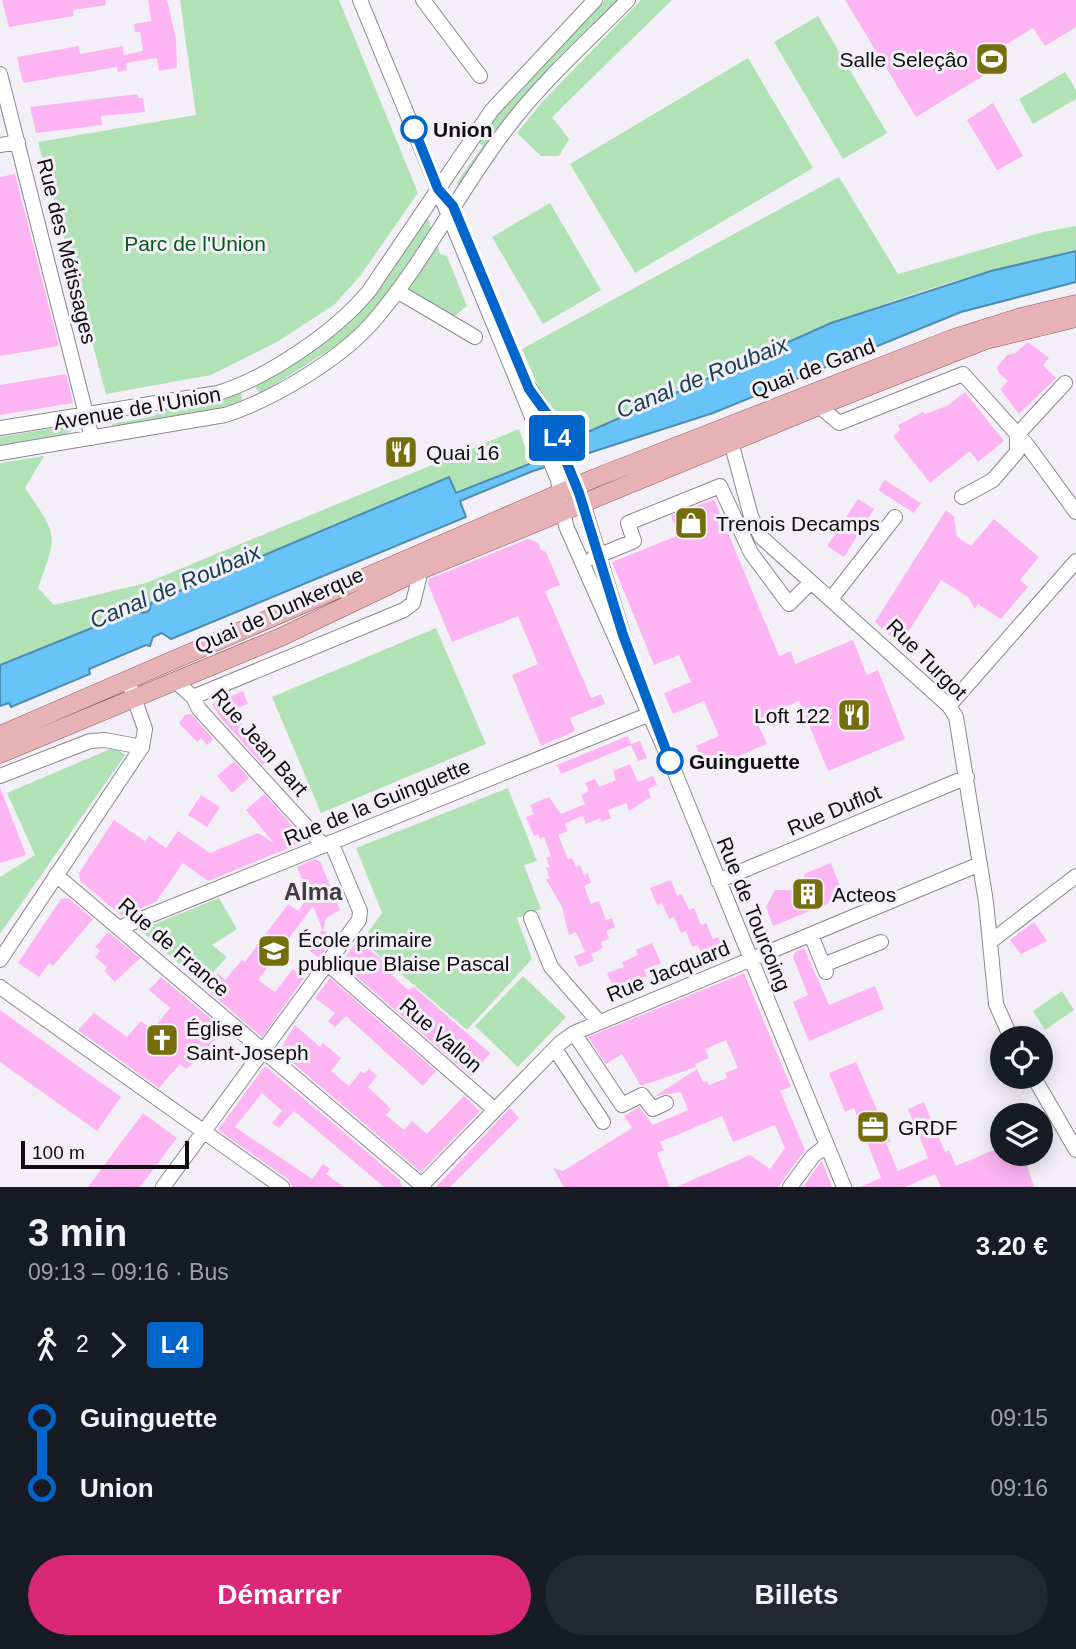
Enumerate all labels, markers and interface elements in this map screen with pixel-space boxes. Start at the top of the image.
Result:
sports icon: Salle Seleçâo [973,40,1011,78]
place label: Salle Seleçâo [840,48,968,71]
marker: Union [401,116,427,142]
place label: Union [433,118,492,141]
street label: Rue des Métissages [33,156,101,346]
park label: Parc de l'Union [124,232,266,255]
water label: Canal de Roubaix [612,330,793,423]
street label: Quai de Gand [748,334,878,402]
street label: Avenue de l'Union [52,382,222,434]
line badge: L4 [526,415,588,461]
text: L4 [543,424,571,451]
restaurant icon: Quai 16 [382,433,420,471]
place label: Quai 16 [426,441,500,464]
shop icon: Trenois Decamps [672,504,710,542]
place label: Trenois Decamps [716,512,880,535]
water label: Canal de Roubaix [86,538,266,634]
street label: Quai de Dunkerque [191,562,367,658]
street label: Rue Turgot [882,614,972,704]
street label: Rue Jean Bart [207,684,313,800]
restaurant icon: Loft 122 [835,696,873,734]
place label: Loft 122 [754,704,830,727]
marker: Guinguette [657,748,683,774]
place label: Guinguette [689,750,800,773]
street label: Rue de la Guinguette [281,754,473,850]
street label: Rue Duflot [784,780,884,840]
street label: Rue de Tourcoing [713,834,795,994]
building icon: Acteos [789,875,827,913]
district label: Alma [284,878,343,905]
place label: Acteos [832,883,896,906]
street label: Rue de France [114,893,234,1001]
place label: École primaire publique Blaise Pascal [298,928,509,975]
school or university icon: École primaire publique Blaise Pascal [255,932,293,970]
street label: Rue Jacquard [603,936,733,1006]
street label: Rue Vallon [395,993,487,1077]
place label: Église Saint-Joseph [186,1017,309,1064]
church icon: Église Saint-Joseph [143,1021,181,1059]
map controls [990,1026,1053,1166]
button: locate [990,1026,1053,1089]
button: layers [990,1103,1053,1166]
office icon: GRDF [854,1108,892,1146]
place label: GRDF [898,1116,958,1139]
scale bar [21,1138,189,1170]
text: 100 m [32,1142,85,1163]
text: 3 min [28,1212,127,1254]
text: 3.20 € [976,1231,1048,1261]
text: 09:13 – 09:16 · Bus [28,1259,229,1285]
icon: walk [28,1326,66,1364]
icon: forward [99,1326,137,1364]
text: 2 [76,1331,89,1357]
text: L4 [161,1331,189,1358]
text: Guinguette [80,1403,217,1433]
text: 09:15 [990,1405,1048,1431]
text: Union [80,1473,154,1503]
text: 09:16 [990,1475,1048,1501]
button: Démarrer [28,1555,531,1635]
button: Billets [545,1555,1048,1635]

